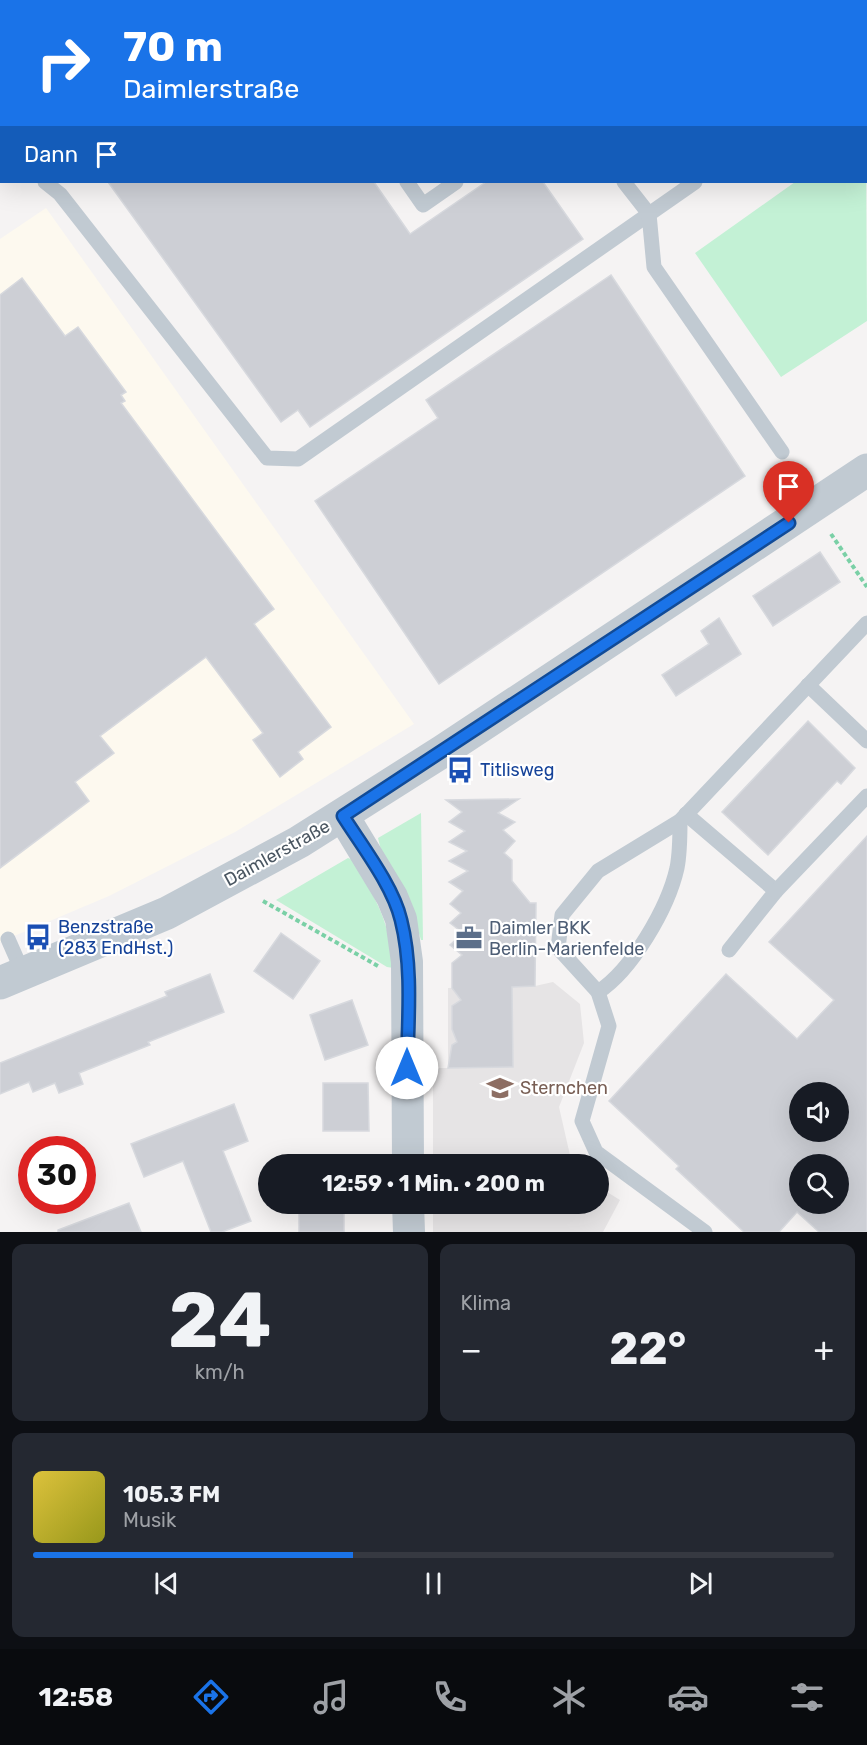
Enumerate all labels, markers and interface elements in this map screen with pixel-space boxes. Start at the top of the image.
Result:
text: 70 m [123,22,223,72]
icon: right [24,24,102,102]
text: Daimlerstraße [123,73,299,105]
icon: arrive [90,138,123,171]
text: Dann [24,141,78,168]
pin [763,461,814,523]
icon: arrive [772,470,805,503]
bus stop icon: Titlisweg [445,755,475,785]
place label: Titlisweg [480,759,554,781]
street label: Daimlerstraße [220,815,334,891]
place label: Benzstraße (283 EndHst.) [58,916,173,959]
place label: Daimler BKK Berlin-Marienfelde [489,917,644,960]
bus stop icon: Benzstraße (283 EndHst.) [23,922,53,952]
office icon: Daimler BKK Berlin-Marienfelde [454,923,484,953]
position arrow [375,1036,439,1100]
school or university icon: Sternchen [485,1073,515,1103]
place label: Sternchen [520,1077,608,1099]
map controls [789,1082,849,1214]
button: sound [789,1082,849,1142]
speed limit sign: 30 [18,1136,96,1214]
button: search [789,1154,849,1214]
text: 12:59 · 1 Min. · 200 m [322,1170,545,1197]
text: 24 [168,1274,272,1367]
text: Klima [461,1291,511,1315]
text: 22° [609,1322,686,1375]
text: − [461,1330,482,1369]
text: + [813,1330,834,1369]
text: km/h [195,1360,245,1384]
text: 105.3 FM [123,1481,220,1508]
text: Musik [123,1508,176,1532]
icon: previous [150,1567,183,1600]
icon: pause [417,1567,450,1600]
icon: next [684,1567,717,1600]
icon: directions [190,1676,232,1718]
icon: music [310,1676,352,1718]
icon: phone [429,1676,471,1718]
icon: climate [548,1676,590,1718]
icon: car [667,1676,709,1718]
icon: filters [786,1676,828,1718]
text: 12:58 [39,1681,113,1713]

